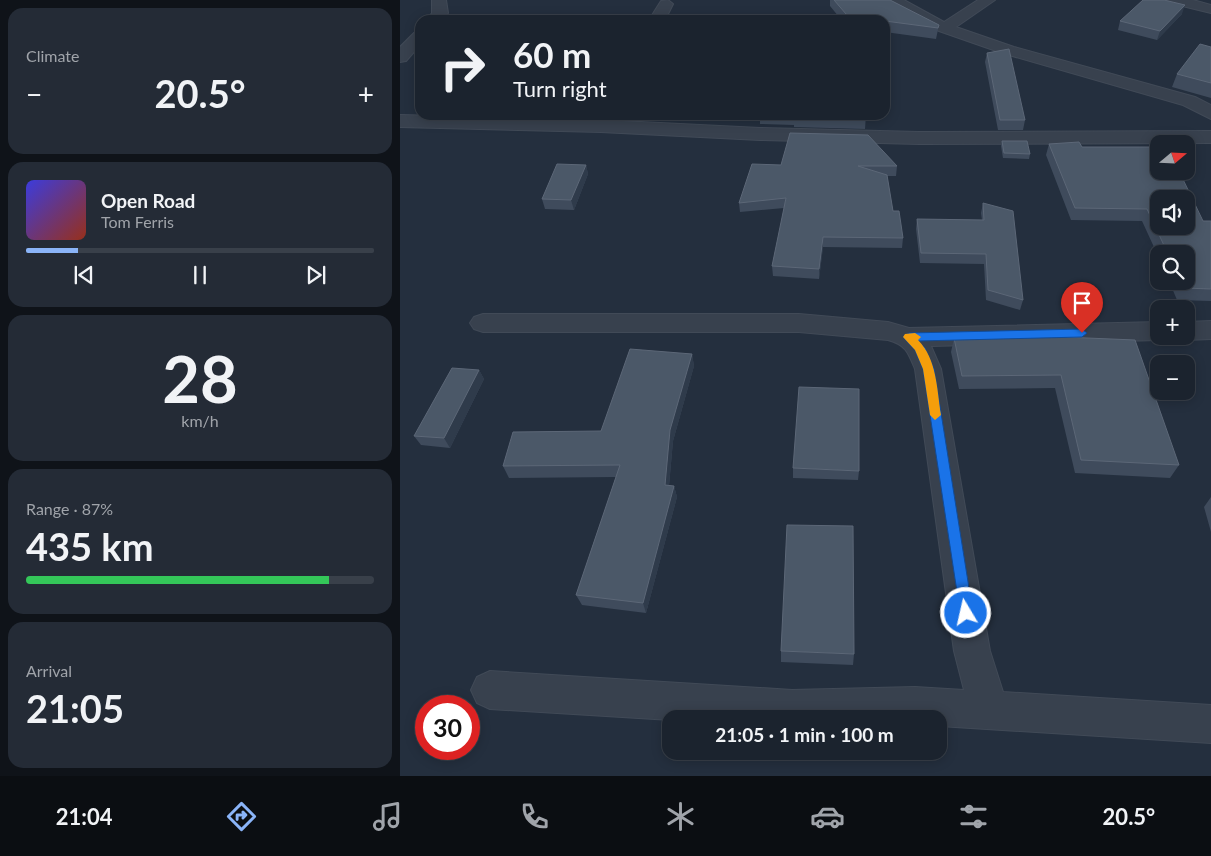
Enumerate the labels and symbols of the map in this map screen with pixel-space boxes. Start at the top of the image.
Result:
north arrow [1150,135,1195,180]
pin [1061,282,1103,333]
position arrow [939,586,991,638]
speed limit sign: 30 [415,695,480,760]

